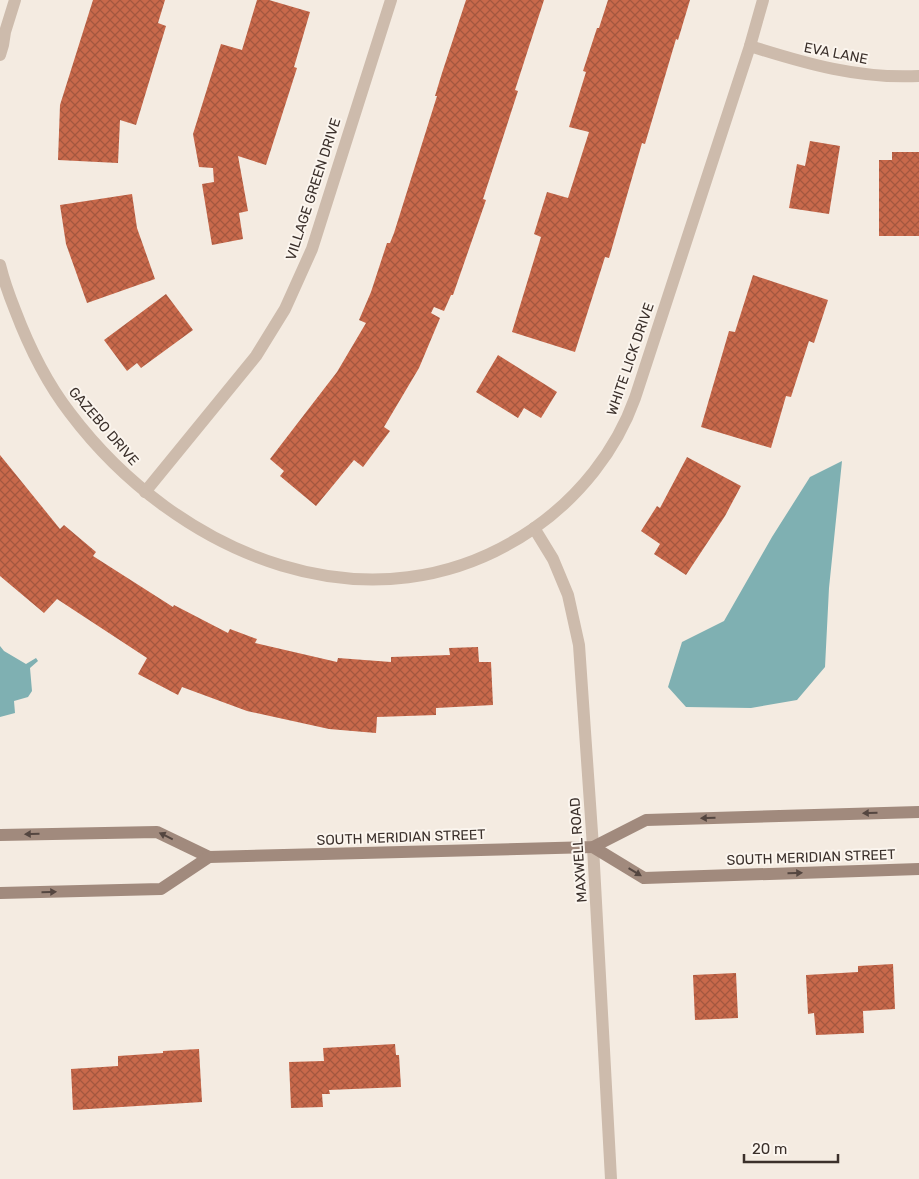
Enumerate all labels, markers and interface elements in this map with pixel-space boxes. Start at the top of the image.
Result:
street label: EVA LANE [802,39,869,68]
street label: VILLAGE GREEN DRIVE [282,116,345,262]
street label: WHITE LICK DRIVE [603,301,658,418]
street label: GAZEBO DRIVE [65,384,142,469]
street label: MAXWELL ROAD [566,797,591,903]
one-way arrow [862,809,878,817]
one-way arrow [700,814,716,822]
street label: SOUTH MERIDIAN STREET [316,826,486,849]
one-way arrow [24,830,40,838]
one-way arrow [159,832,173,840]
street label: SOUTH MERIDIAN STREET [726,846,896,869]
one-way arrow [628,868,641,877]
one-way arrow [788,869,804,877]
one-way arrow [41,888,57,896]
scale bar [744,1132,838,1164]
text: 20 m [752,1140,787,1158]

